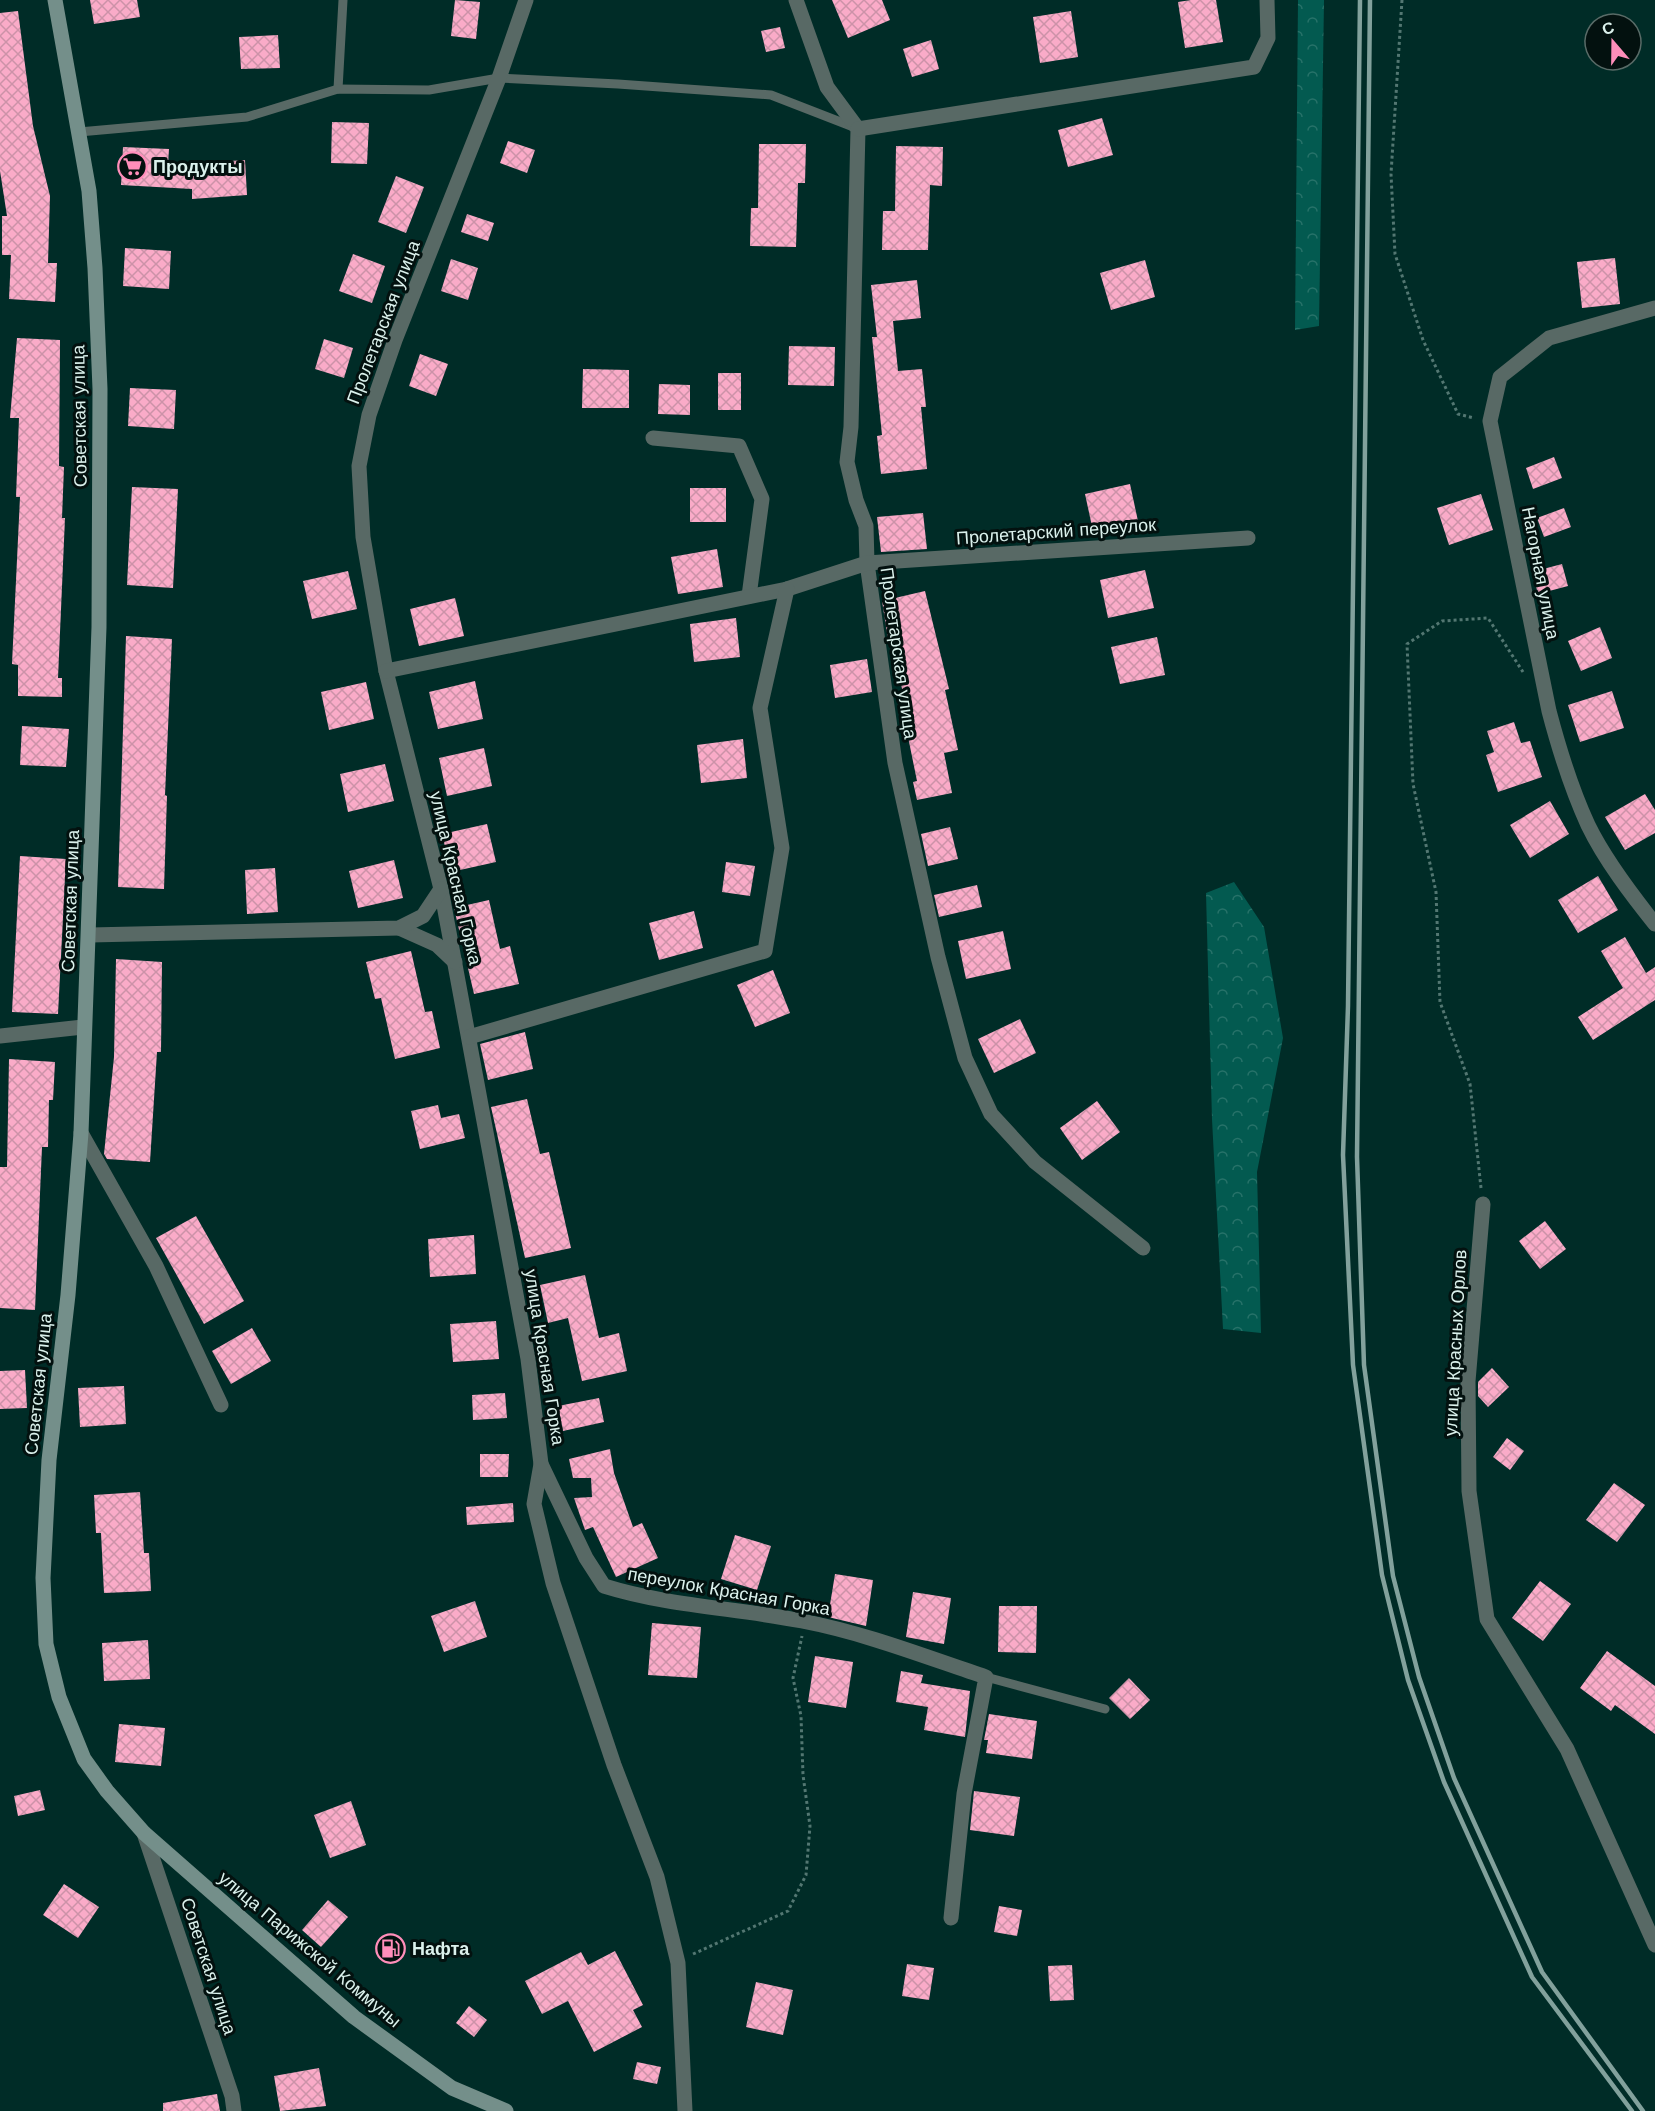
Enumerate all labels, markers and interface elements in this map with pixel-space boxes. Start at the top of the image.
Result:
north arrow [1583,12,1643,72]
text: С [1599,17,1617,39]
supermarket icon: Продукты [116,150,148,182]
place label: Продукты [153,156,243,177]
street label: Пролетарская улица [342,236,424,407]
street label: Советская улица [67,344,91,487]
street label: Нагорная улица [1518,505,1564,642]
street label: Пролетарский переулок [955,514,1157,548]
street label: Пролетарская улица [877,566,922,741]
street label: улица Красная Горка [426,789,486,968]
street label: Советская улица [57,828,83,973]
street label: улица Красных Орлов [1440,1249,1470,1437]
street label: улица Красная Горка [521,1268,569,1447]
street label: Советская улица [20,1311,56,1456]
street label: переулок Красная Горка [626,1563,833,1619]
street label: улица Парижской Коммуны [215,1867,405,2031]
street label: Советская улица [177,1895,241,2038]
fuel station icon: Нафта [375,1932,407,1964]
place label: Нафта [412,1938,470,1959]

